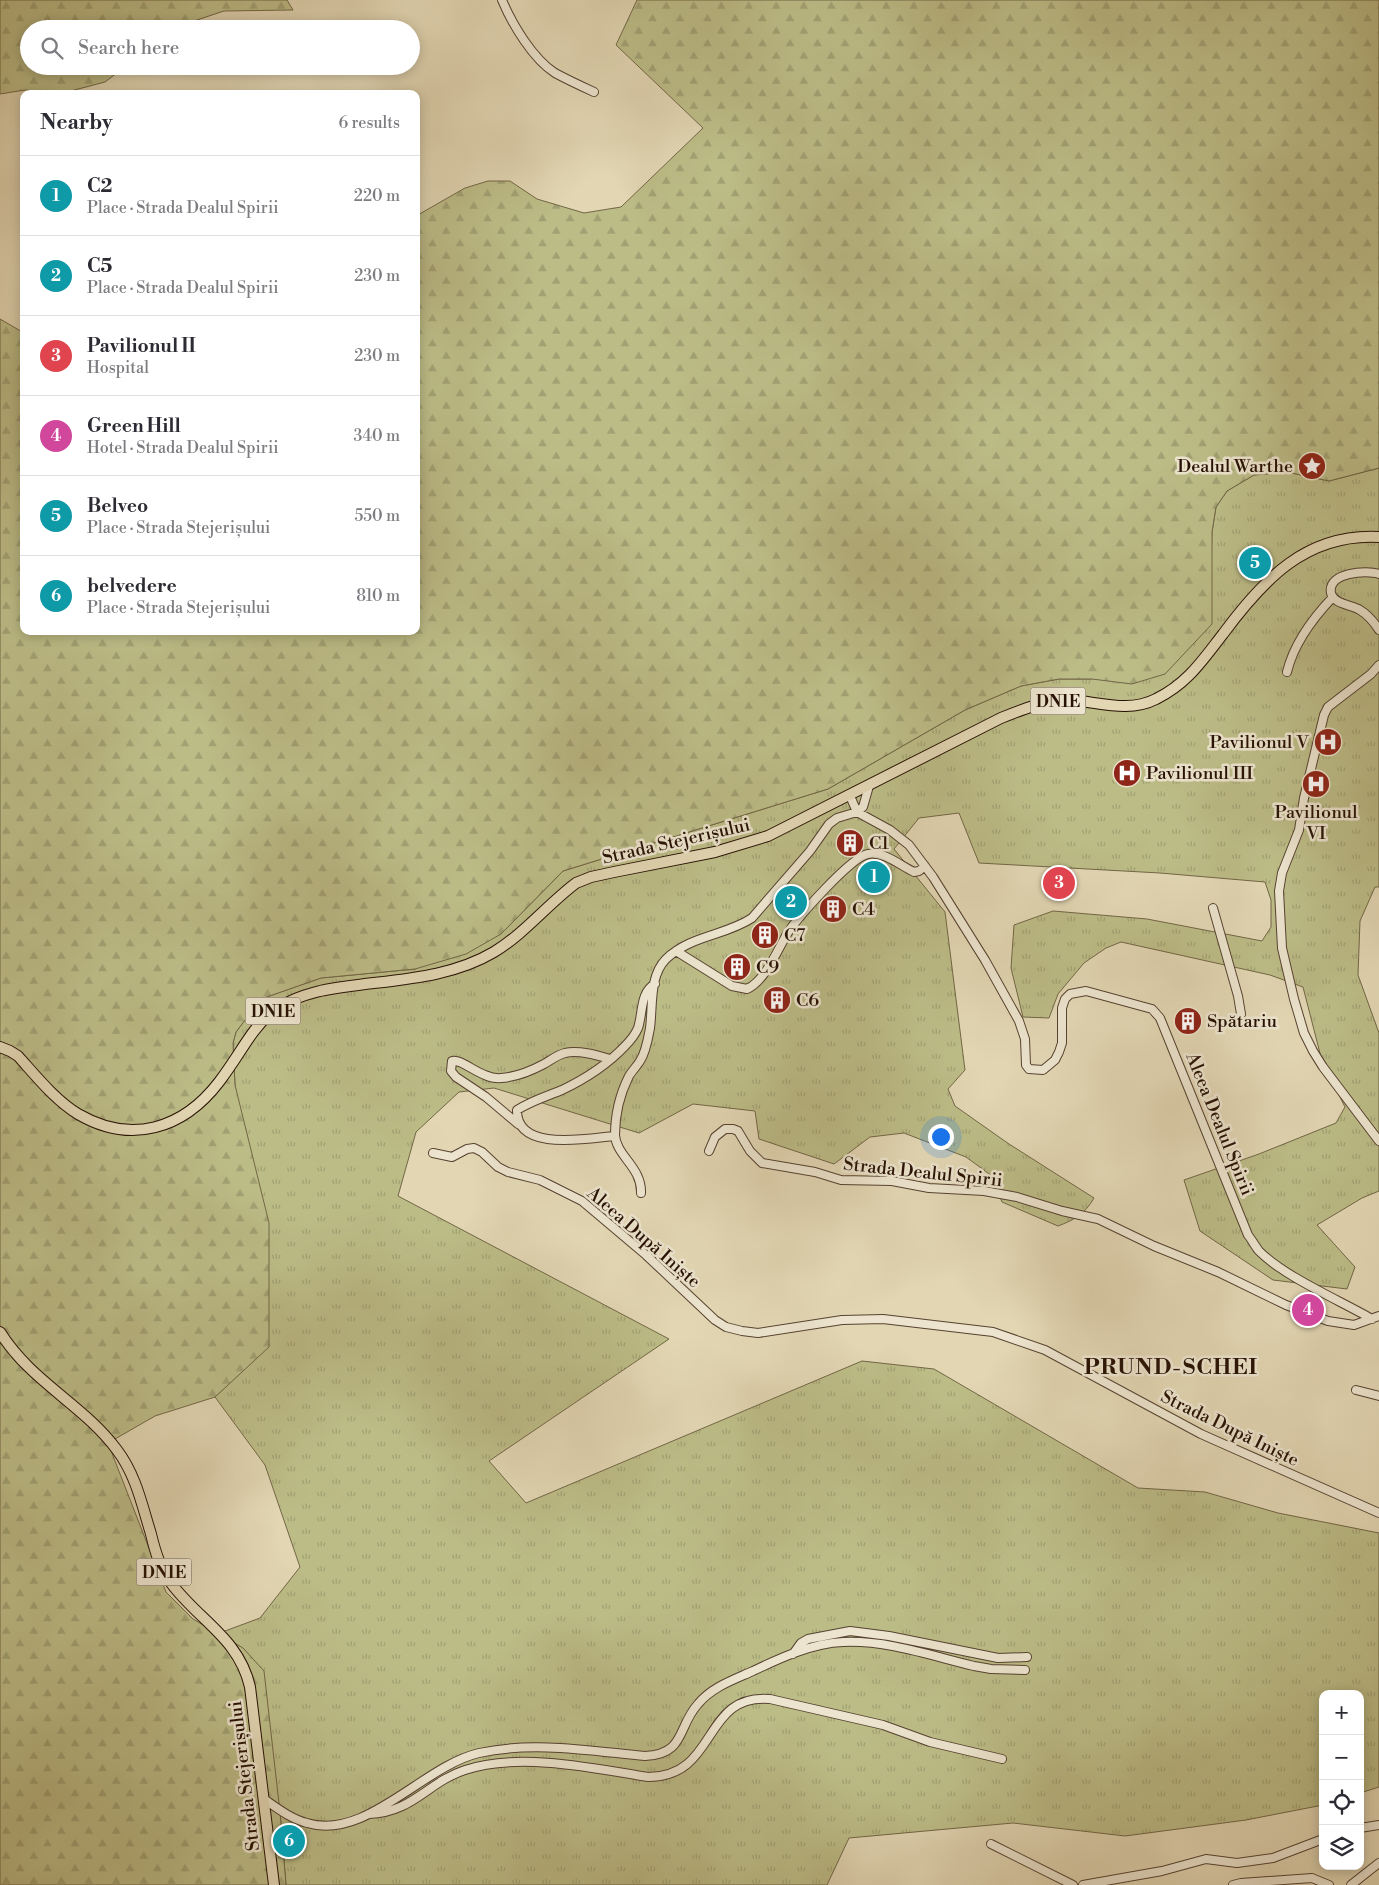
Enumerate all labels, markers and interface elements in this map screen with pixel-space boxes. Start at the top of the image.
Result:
search box [20,20,420,75]
icon: search [38,34,66,62]
text: Search here [78,36,179,60]
text: Nearby [40,110,113,136]
text: 6 results [339,113,400,133]
text: C2 [87,174,112,198]
text: 1 [52,186,60,206]
text: 220 m [354,186,400,206]
text: Place · Strada Dealul Spirii [87,198,278,218]
text: C5 [87,254,112,278]
text: 2 [51,266,61,286]
text: 230 m [354,266,400,286]
text: Place · Strada Dealul Spirii [87,278,278,298]
text: Pavilionul II [87,334,196,358]
text: 3 [51,346,61,366]
text: 230 m [354,346,400,366]
text: Hospital [87,358,149,378]
text: Green Hill [87,414,181,438]
text: 4 [51,426,61,446]
text: 340 m [353,426,400,446]
text: Hotel · Strada Dealul Spirii [87,438,279,458]
place icon: Dealul Warthe [1297,451,1327,481]
place label: Dealul Warthe [1177,455,1293,478]
text: Belveo [87,494,148,518]
text: 5 [51,506,61,526]
text: 550 m [354,506,400,526]
text: Place · Strada Stejerișului [87,518,270,538]
pin: 5 [1239,544,1271,582]
text: belvedere [87,574,177,598]
text: 6 [51,586,61,606]
text: 810 m [356,586,400,606]
text: Place · Strada Stejerișului [87,598,270,618]
road number: DN1E [1030,688,1086,714]
hospital icon: Pavilionul V [1313,727,1343,757]
place label: Pavilionul V [1209,731,1309,754]
hospital icon: Pavilionul III [1112,758,1142,788]
place label: Pavilionul III [1146,762,1253,785]
hospital icon: Pavilionul VI [1301,769,1331,799]
place label: Pavilionul VI [1275,801,1358,845]
street label: Strada Stejerișului [600,813,752,870]
building icon: C1 [835,828,865,858]
place label: C1 [869,832,889,855]
pin: 1 [858,858,890,896]
pin: 3 [1043,864,1075,902]
pin: 2 [775,883,807,921]
building icon: C4 [818,894,848,924]
place label: C4 [852,898,875,921]
building icon: C7 [750,920,780,950]
place label: C7 [784,924,805,947]
building icon: C9 [722,952,752,982]
place label: C9 [756,956,779,979]
building icon: C6 [762,985,792,1015]
place label: C6 [796,989,819,1012]
road number: DN1E [246,998,300,1024]
building icon: Spătariu [1173,1006,1203,1036]
place label: Spătariu [1207,1010,1278,1033]
street label: Aleea Dealul Spirii [1180,1048,1259,1199]
your location [928,1124,954,1150]
street label: Strada Dealul Spirii [842,1153,1004,1192]
street label: Aleea După Iniște [581,1181,705,1293]
pin: 4 [1292,1291,1324,1329]
district label: PRUND-SCHEI [1084,1354,1258,1381]
street label: Strada După Iniște [1157,1385,1303,1472]
road number: DN1E [136,1558,192,1585]
map controls [1319,1690,1364,1870]
button: + [1319,1690,1364,1735]
street label: Strada Stejerișului [224,1700,265,1852]
button: − [1319,1735,1364,1780]
button: locate [1319,1780,1364,1825]
pin: 6 [273,1822,305,1860]
button: layers [1319,1825,1364,1870]

